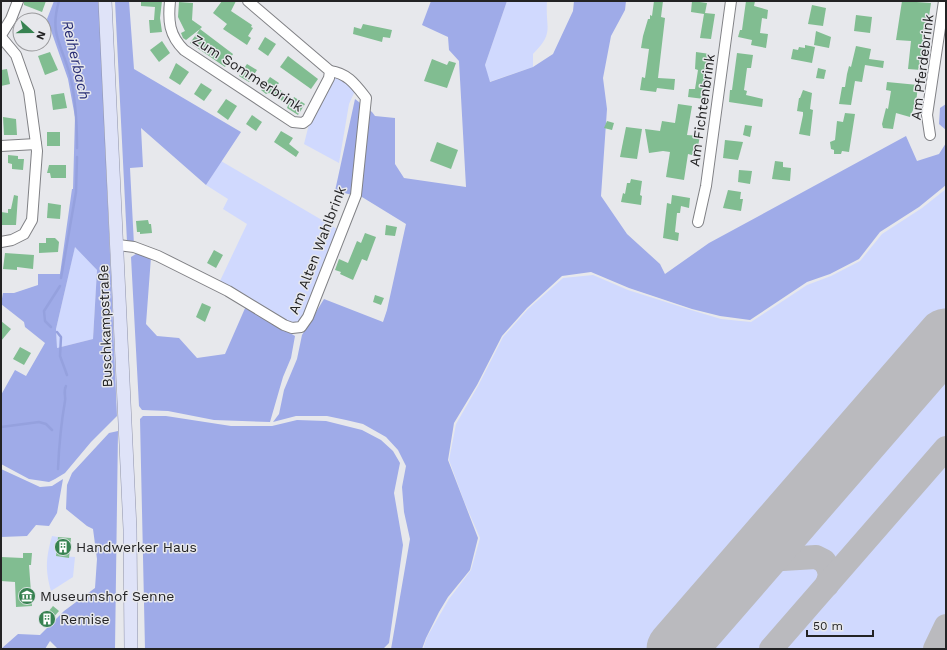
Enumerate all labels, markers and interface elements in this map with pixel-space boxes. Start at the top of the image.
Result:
north arrow [12,12,52,52]
street label: Am Pferdebrink [908,13,936,121]
water label: Reiherbach [58,19,94,101]
text: N [33,29,48,42]
street label: Zum Sommerbrink [190,31,306,115]
street label: Am Fichtenbrink [686,53,718,167]
street label: Am Alten Wahlbrink [285,184,349,316]
street label: Buschkampstraße [95,264,115,388]
building icon: Handwerker Haus [53,537,73,557]
place label: Handwerker Haus [76,539,197,555]
museum icon: Museumshof Senne [17,586,37,606]
place label: Museumshof Senne [40,588,174,604]
building icon: Remise [37,609,57,629]
place label: Remise [60,611,110,627]
scale bar [807,612,873,638]
text: 50 m [813,619,843,633]

